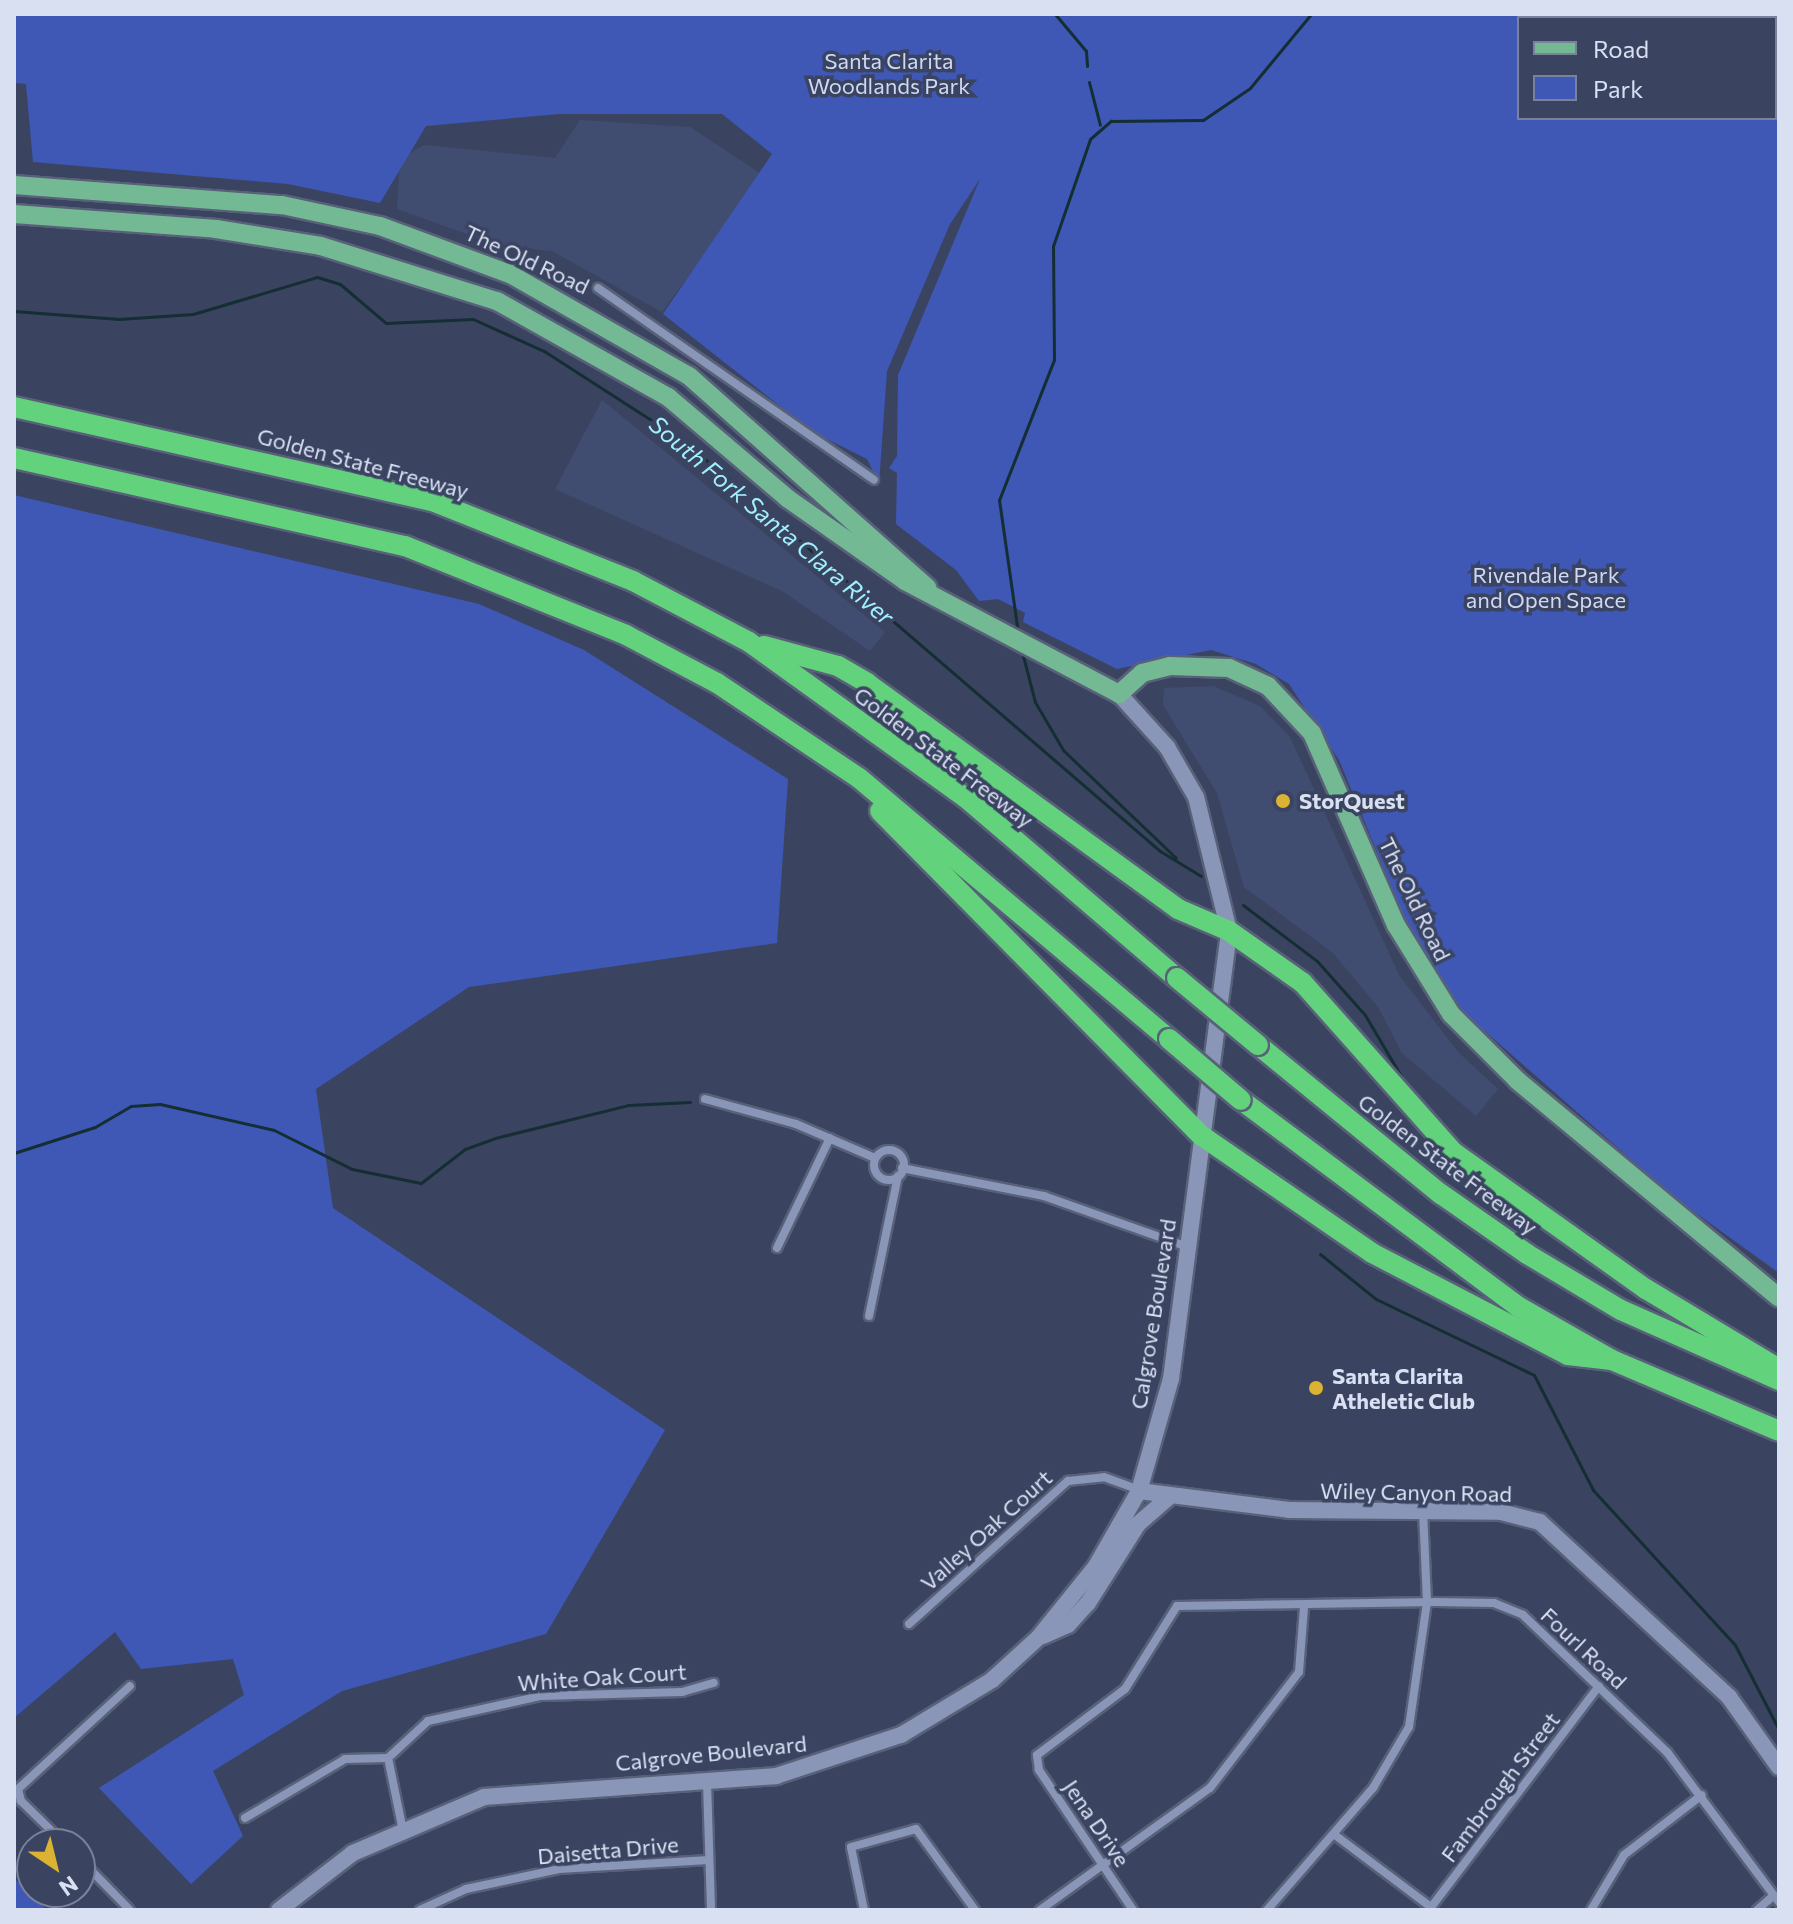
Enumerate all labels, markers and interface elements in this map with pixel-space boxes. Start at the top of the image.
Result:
legend [1517,16,1777,120]
text: Road [1593,34,1649,63]
park label: Santa Clarita Woodlands Park [808,47,970,98]
text: Park [1593,74,1643,103]
street label: The Old Road [461,219,593,299]
water label: South Fork Santa Clara River [644,409,900,631]
street label: Golden State Freeway [255,422,471,504]
park label: Rivendale Park and Open Space [1466,561,1626,612]
street label: Golden State Freeway [849,681,1039,833]
place label: StorQuest [1299,788,1405,814]
marker: StorQuest [1274,792,1292,810]
street label: The Old Road [1374,833,1456,965]
street label: Golden State Freeway [1353,1088,1543,1240]
street label: Calgrove Boulevard [1125,1217,1181,1411]
place label: Santa Clarita Atheletic Club [1332,1362,1475,1414]
marker: Santa Clarita Atheletic Club [1307,1379,1325,1397]
street label: Valley Oak Court [915,1464,1057,1596]
street label: Wiley Canyon Road [1320,1477,1512,1507]
street label: Fourl Road [1536,1602,1632,1694]
street label: White Oak Court [517,1658,687,1696]
street label: Fambrough Street [1435,1707,1565,1867]
street label: Calgrove Boulevard [614,1730,808,1776]
street label: Jena Drive [1058,1774,1136,1872]
north arrow [16,1828,96,1908]
street label: Daisetta Drive [536,1831,680,1869]
text: N [54,1871,83,1902]

